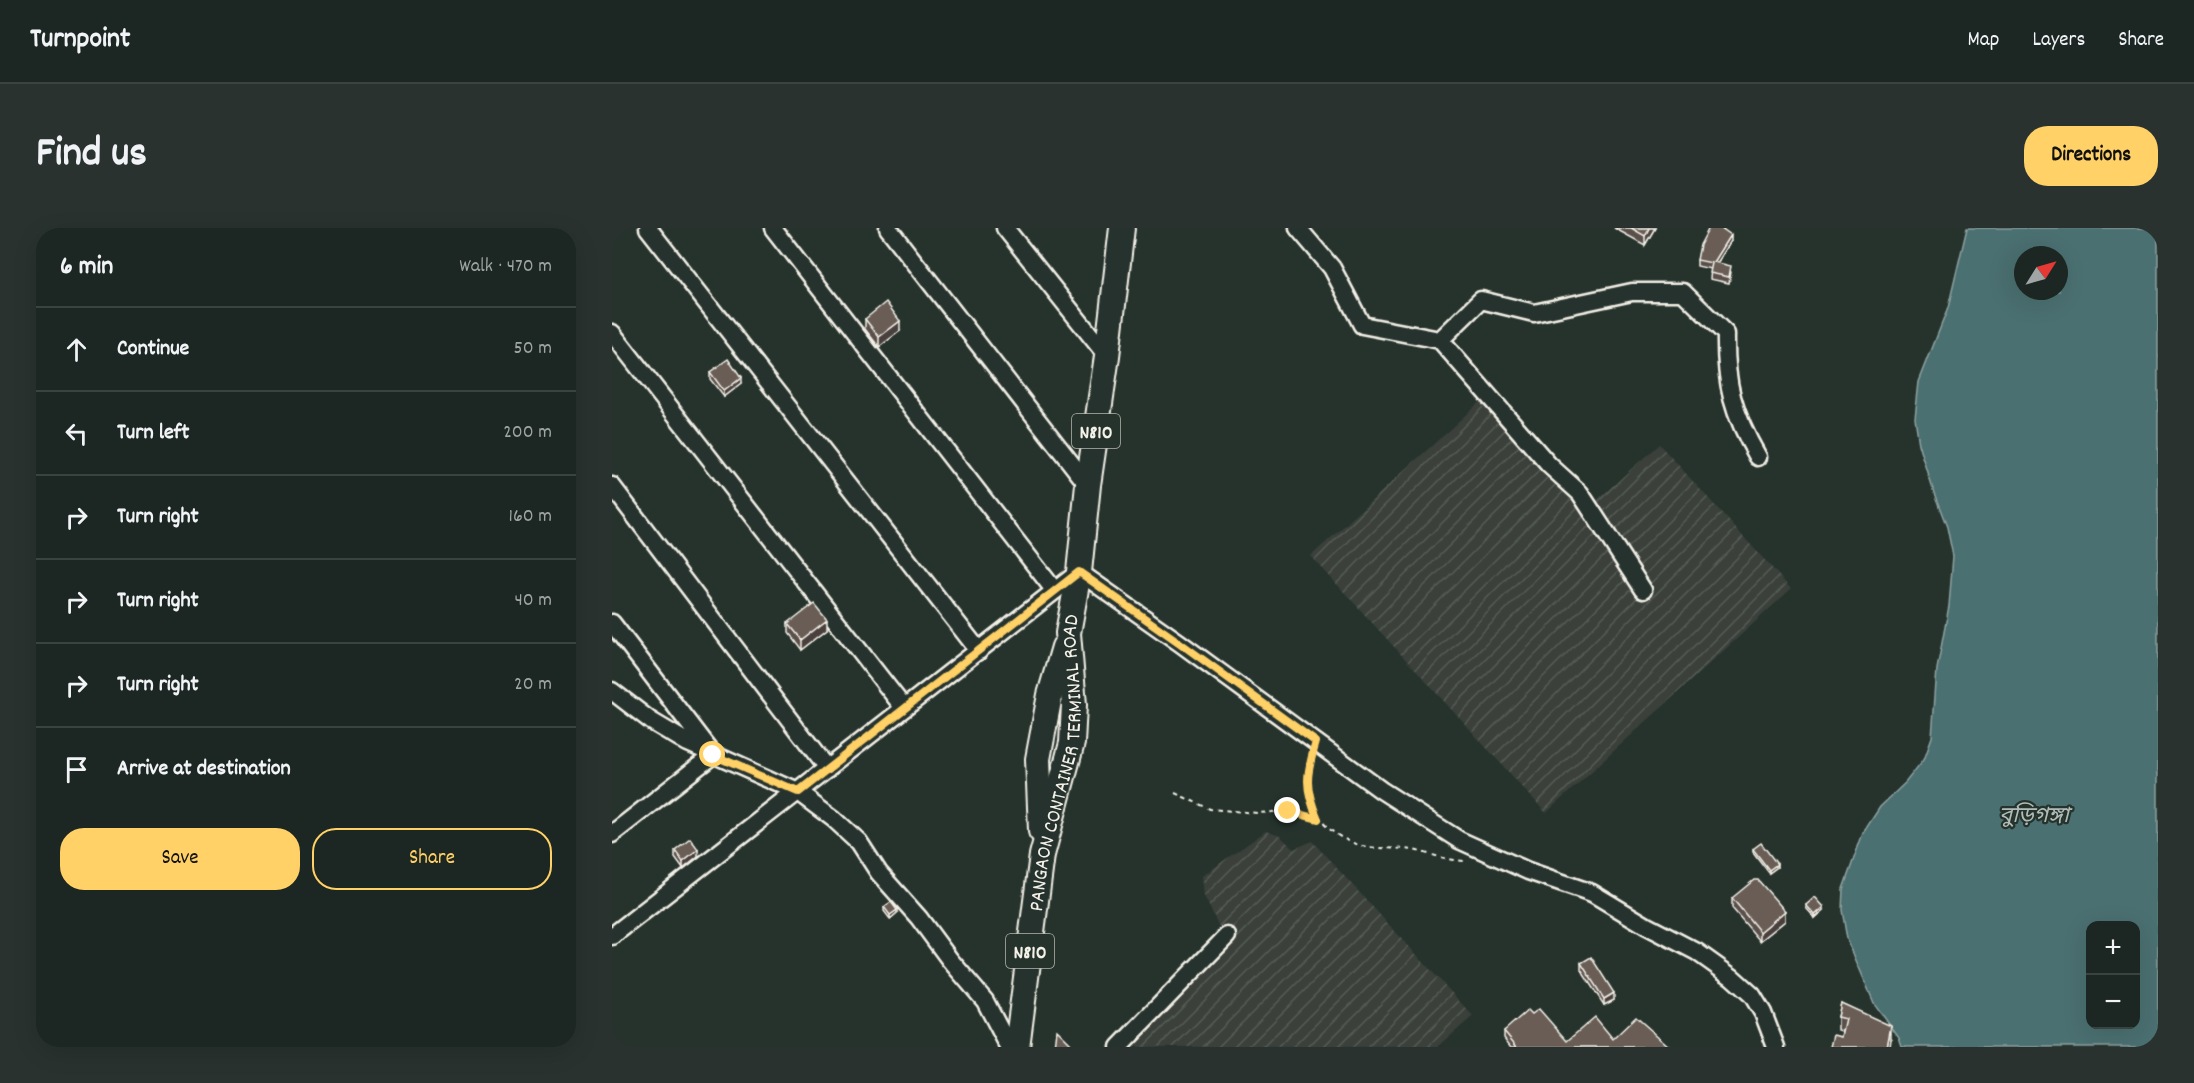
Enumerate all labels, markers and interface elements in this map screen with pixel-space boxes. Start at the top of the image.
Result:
text: Turnpoint [30,21,130,61]
text: Map [1968,26,1999,56]
text: Layers [2032,26,2085,56]
text: Share [2118,26,2164,56]
text: Find us [36,126,147,186]
button: Directions [2024,126,2158,186]
north arrow [2014,246,2068,300]
text: 6 min [60,249,113,286]
text: Walk · 470 m [459,253,552,281]
icon: ahead [60,333,93,366]
text: Continue [117,334,189,365]
text: 50 m [514,335,552,363]
road number: N810 [1072,414,1120,448]
icon: left [60,417,93,450]
text: Turn left [117,418,189,449]
text: 200 m [503,419,552,447]
icon: right [60,501,93,534]
text: Turn right [117,502,199,533]
text: 160 m [509,503,552,531]
icon: right [60,585,93,618]
text: Turn right [117,586,199,617]
text: 40 m [514,587,552,615]
street label: PANGAON CONTAINER TERMINAL ROAD [1023,612,1092,913]
icon: right [60,669,93,702]
text: Turn right [117,670,199,701]
text: 20 m [514,671,552,699]
route start [699,741,725,767]
icon: arrive [60,753,93,786]
text: Arrive at destination [117,754,291,785]
route end [1274,797,1300,823]
water label: বুড়িগঙ্গা [1999,802,2073,833]
button: Save [60,828,300,890]
button: Share [312,828,552,890]
map controls [2086,921,2140,1029]
button: + [2086,921,2140,975]
road number: N810 [1006,934,1054,968]
button: − [2086,975,2140,1029]

